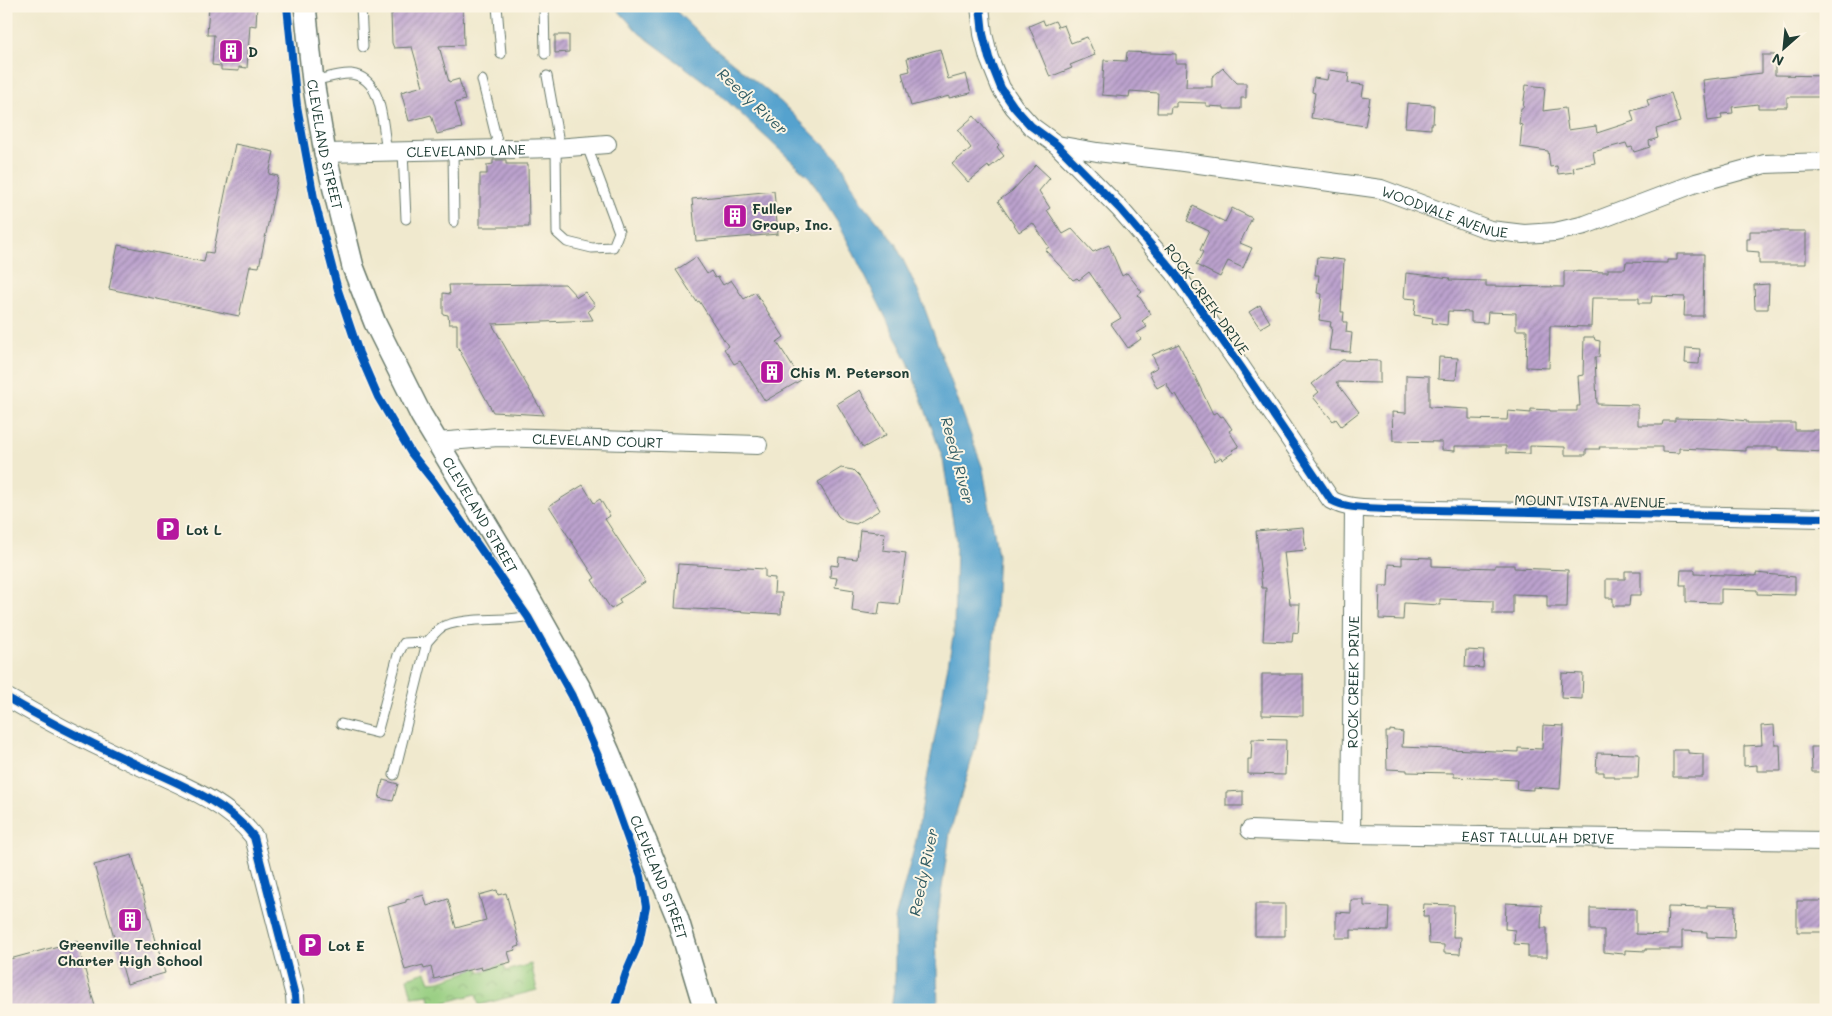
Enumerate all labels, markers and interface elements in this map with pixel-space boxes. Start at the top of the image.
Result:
north arrow [1760,22,1810,72]
building icon: D [218,38,244,64]
place label: D [248,42,258,61]
text: N [1769,49,1787,71]
water label: Reedy River [714,63,793,139]
street label: CLEVELAND STREET [303,78,348,212]
street label: CLEVELAND LANE [406,139,526,161]
street label: WOODVALE AVENUE [1379,181,1509,242]
place label: Fuller Group, Inc. [752,199,833,234]
building icon: Fuller Group, Inc. [722,203,748,229]
street label: ROCK CREEK DRIVE [1160,240,1254,358]
building icon: Chis M. Peterson [759,359,785,385]
place label: Chis M. Peterson [790,363,909,382]
water label: Reedy River [937,414,979,506]
street label: CLEVELAND COURT [532,429,664,452]
street label: CLEVELAND STREET [439,453,523,576]
street label: MOUNT VISTA AVENUE [1514,490,1666,512]
parking icon: Lot L [155,516,181,542]
place label: Lot L [186,520,222,539]
street label: ROCK CREEK DRIVE [1342,615,1363,749]
street label: CLEVELAND STREET [626,812,693,942]
water label: Reedy River [904,826,942,918]
street label: EAST TALLULAH DRIVE [1461,826,1614,847]
building icon: Greenville Technical Charter High School [117,907,143,933]
parking icon: Lot E [297,932,323,958]
place label: Greenville Technical Charter High School [58,935,202,970]
place label: Lot E [328,936,365,955]

